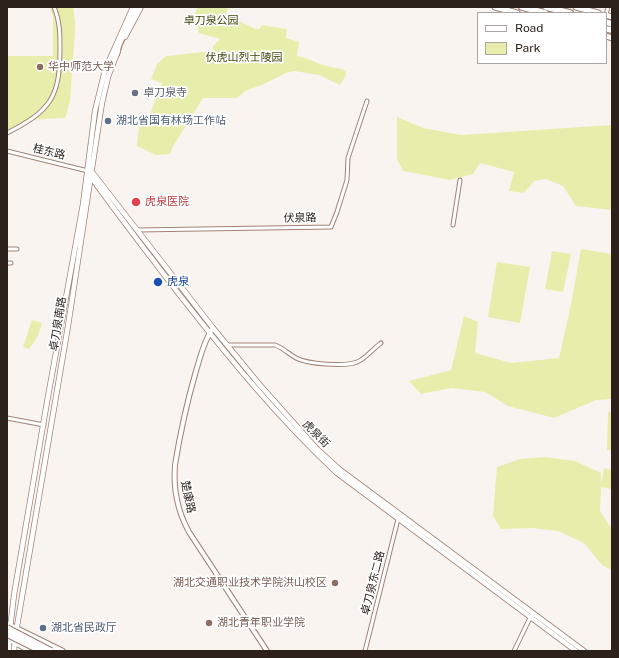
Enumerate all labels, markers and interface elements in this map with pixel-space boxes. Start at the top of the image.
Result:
legend [477,12,607,64]
park label: 卓刀泉公园 [184,14,238,28]
text: Road [515,21,543,35]
text: Park [515,41,541,55]
park label: 伏虎山烈士陵园 [206,51,282,65]
place label: 华中师范大学 [48,60,114,74]
marker: 华中师范大学 [35,62,45,72]
place label: 卓刀泉寺 [143,86,187,100]
marker: 卓刀泉寺 [130,88,140,98]
place label: 湖北省国有林场工作站 [116,114,226,128]
marker: 湖北省国有林场工作站 [103,116,113,126]
street label: 桂东路 [31,142,67,162]
place label: 虎泉医院 [145,195,189,209]
marker: 虎泉医院 [130,196,142,208]
street label: 伏泉路 [283,211,317,225]
place label: 虎泉 [167,275,189,289]
marker: 虎泉 [152,276,164,288]
street label: 卓刀泉南路 [47,296,69,352]
street label: 虎泉街 [300,418,332,450]
street label: 楚康路 [178,479,198,515]
street label: 卓刀泉东二路 [359,549,387,617]
place label: 湖北交通职业技术学院洪山校区 [173,576,327,590]
marker: 湖北交通职业技术学院洪山校区 [330,578,340,588]
place label: 湖北青年职业学院 [217,616,305,630]
marker: 湖北青年职业学院 [204,618,214,628]
place label: 湖北省民政厅 [51,621,117,635]
marker: 湖北省民政厅 [38,623,48,633]

